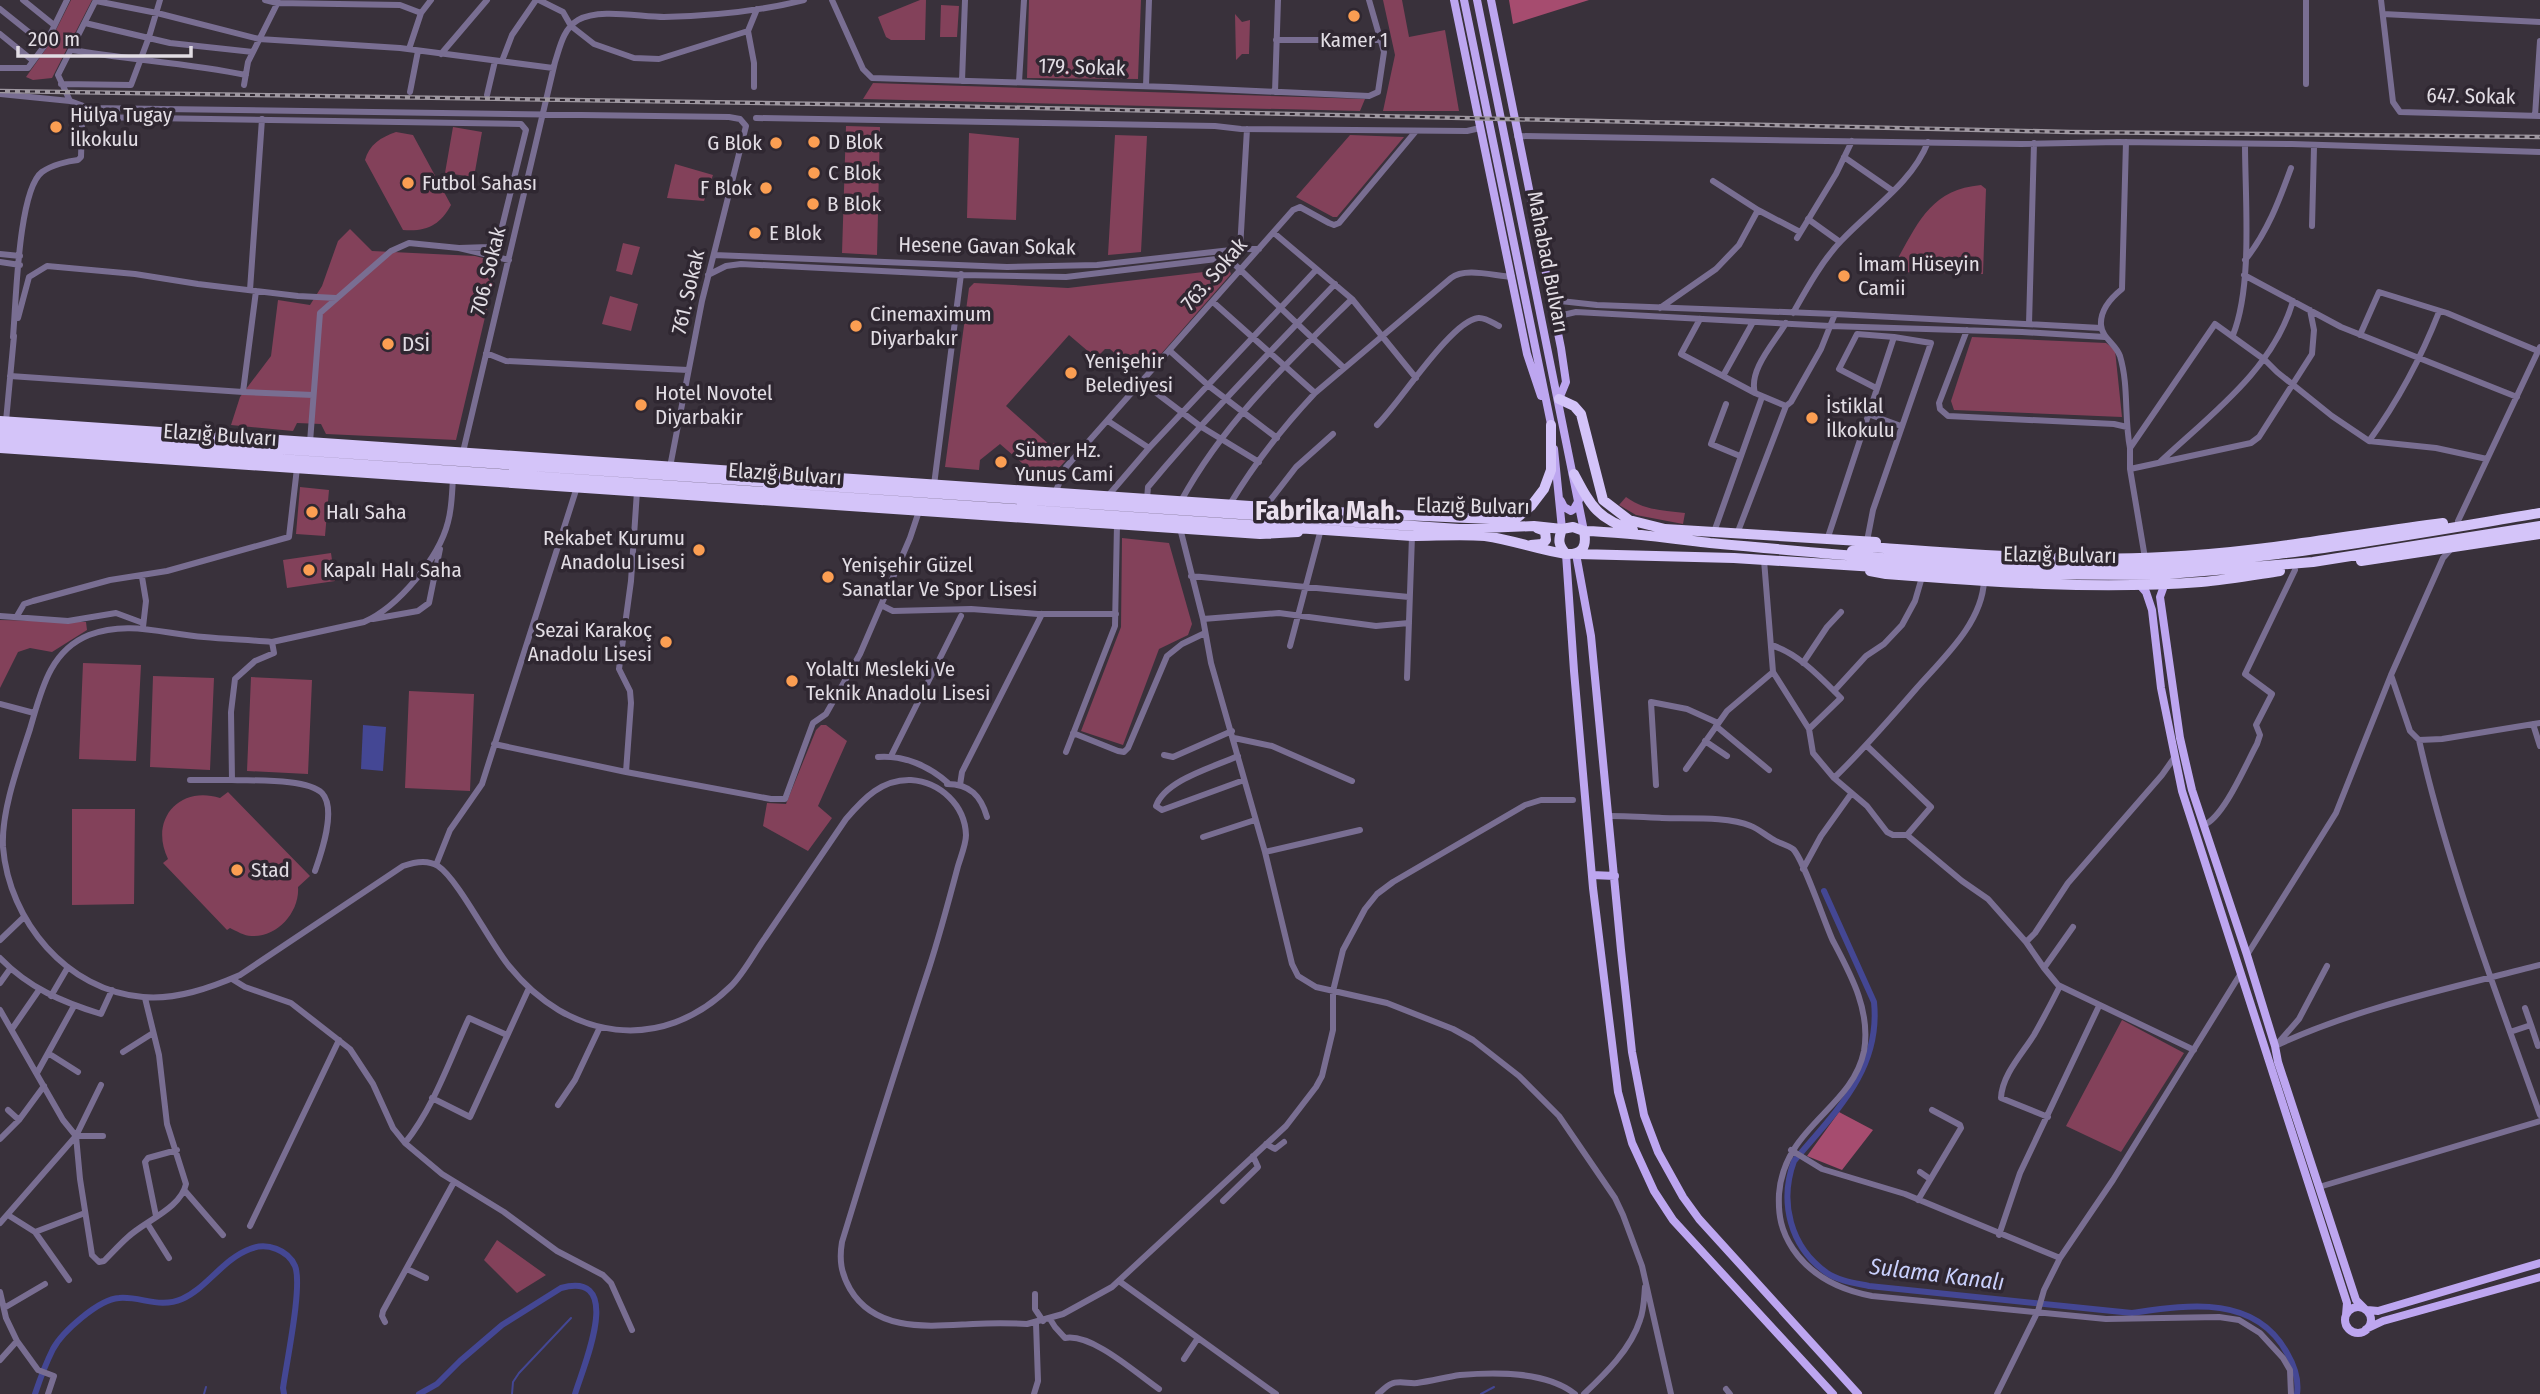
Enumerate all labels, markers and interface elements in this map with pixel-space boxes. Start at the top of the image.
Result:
marker: Kamer 1 [1346,8,1362,24]
scale bar [18,14,191,58]
text: 200 m [28,26,80,52]
place label: Kamer 1 [1320,27,1388,53]
street label: 179. Sokak [1038,52,1126,82]
street label: 647. Sokak [2426,82,2516,110]
place label: Hülya Tugay İlkokulu [70,102,173,152]
marker: Hülya Tugay İlkokulu [48,119,64,135]
place label: D Blok [828,129,883,155]
place label: G Blok [707,130,762,156]
marker: D Blok [806,134,822,150]
marker: G Blok [768,135,784,151]
place label: C Blok [828,160,882,186]
marker: C Blok [806,165,822,181]
place label: Futbol Sahası [422,170,537,196]
marker: Futbol Sahası [400,175,416,191]
place label: F Blok [700,175,752,201]
marker: F Blok [758,180,774,196]
street label: Mahabad Bulvarı [1522,189,1574,335]
place label: B Blok [827,191,881,217]
marker: B Blok [805,196,821,212]
place label: E Blok [769,220,822,246]
street label: 706. Sokak [464,224,512,318]
marker: E Blok [747,225,763,241]
street label: Hesene Gavan Sokak [898,231,1076,261]
street label: 763. Sokak [1175,232,1253,316]
street label: 761. Sokak [666,247,710,337]
place label: İmam Hüseyin Camii [1858,251,1980,301]
marker: İmam Hüseyin Camii [1836,268,1852,284]
place label: Cinemaximum Diyarbakır [870,301,992,351]
marker: Cinemaximum Diyarbakır [848,318,864,334]
place label: DSİ [402,331,430,357]
marker: DSİ [380,336,396,352]
place label: Yenişehir Belediyesi [1085,348,1173,398]
marker: Yenişehir Belediyesi [1063,365,1079,381]
place label: Hotel Novotel Diyarbakir [655,380,773,430]
place label: İstiklal İlkokulu [1826,393,1895,443]
marker: Hotel Novotel Diyarbakir [633,397,649,413]
marker: İstiklal İlkokulu [1804,410,1820,426]
street label: Elazığ Bulvarı [162,418,278,452]
place label: Sümer Hz. Yunus Cami [1015,437,1114,487]
marker: Sümer Hz. Yunus Cami [993,454,1009,470]
street label: Elazığ Bulvarı [727,457,843,491]
street label: Elazığ Bulvarı [1416,492,1530,520]
district label: Fabrika Mah. [1255,494,1401,527]
place label: Halı Saha [326,499,407,525]
marker: Halı Saha [304,504,320,520]
place label: Rekabet Kurumu Anadolu Lisesi [543,525,685,575]
street label: Elazığ Bulvarı [2003,541,2117,569]
marker: Rekabet Kurumu Anadolu Lisesi [691,542,707,558]
place label: Yenişehir Güzel Sanatlar Ve Spor Lisesi [842,552,1037,602]
place label: Kapalı Halı Saha [323,557,462,583]
marker: Kapalı Halı Saha [301,562,317,578]
marker: Yenişehir Güzel Sanatlar Ve Spor Lisesi [820,569,836,585]
place label: Sezai Karakoç Anadolu Lisesi [528,617,652,667]
marker: Sezai Karakoç Anadolu Lisesi [658,634,674,650]
place label: Yolaltı Mesleki Ve Teknik Anadolu Lisesi [806,656,990,706]
marker: Yolaltı Mesleki Ve Teknik Anadolu Lisesi [784,673,800,689]
place label: Stad [251,857,290,883]
marker: Stad [229,862,245,878]
water label: Sulama Kanalı [1867,1252,2006,1296]

